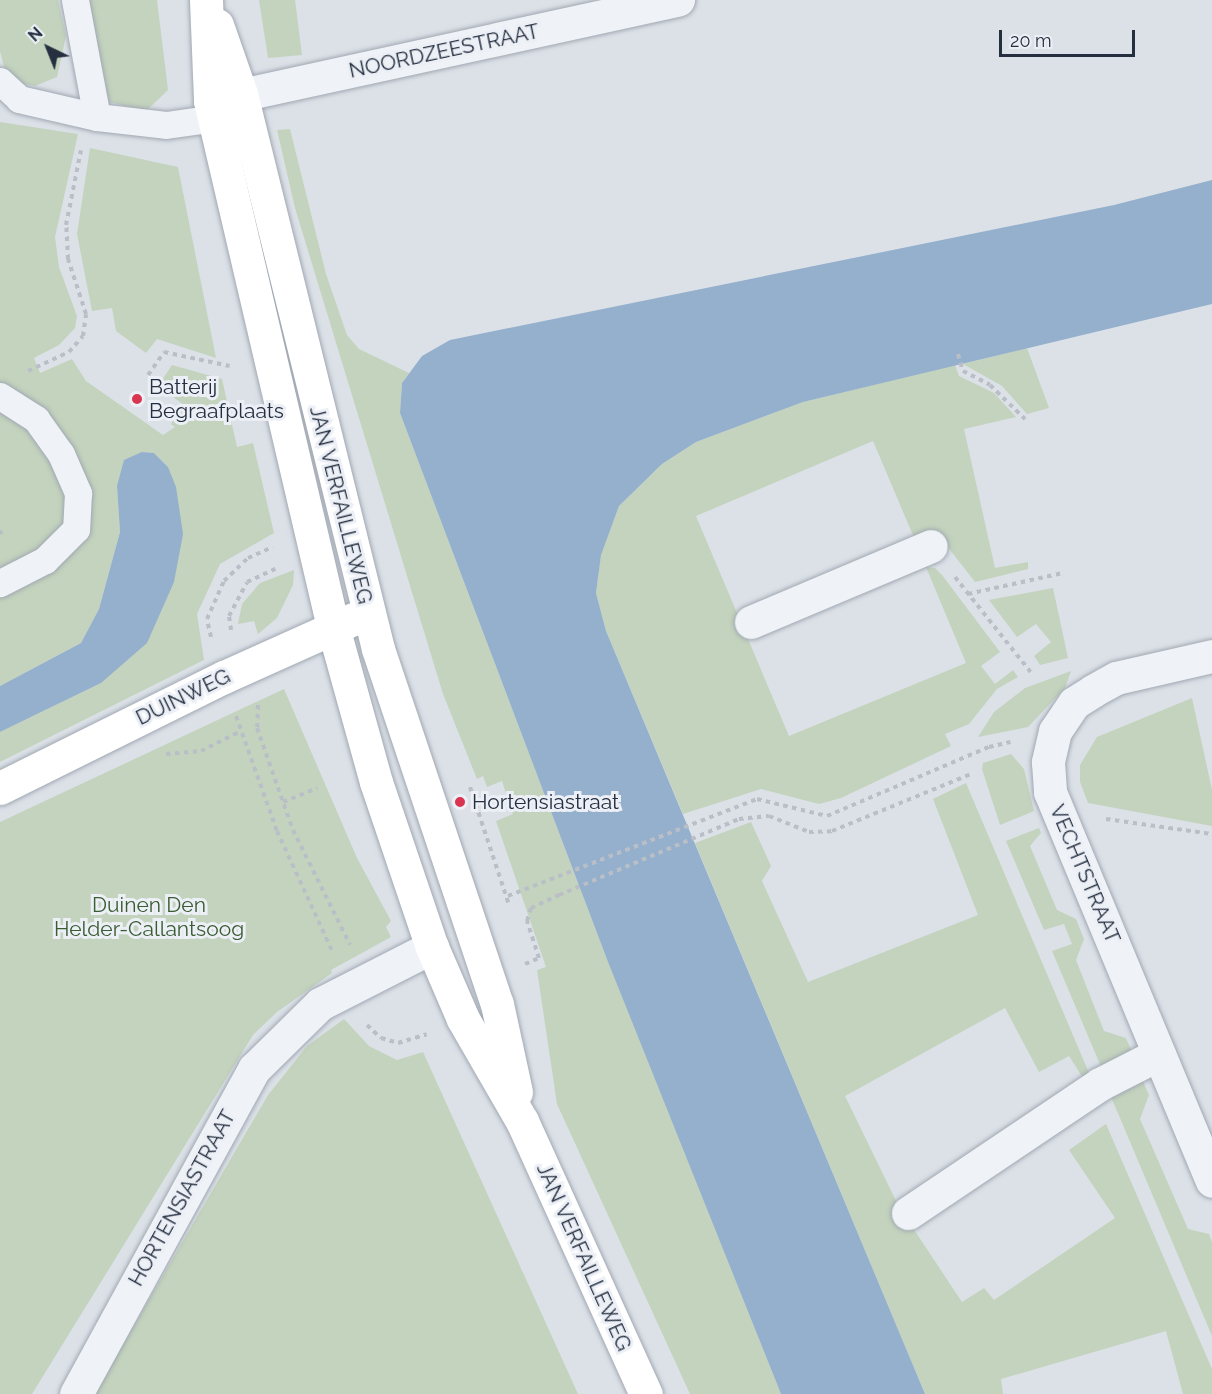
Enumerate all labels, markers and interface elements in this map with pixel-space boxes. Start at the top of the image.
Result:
north arrow [18,18,78,78]
scale bar [1002,18,1138,56]
street label: NOORDZEESTRAAT [347,19,541,83]
text: N [24,23,46,46]
text: 20 m [1010,30,1052,51]
place label: Batterij Begraafplaats [149,374,284,424]
marker: Batterij Begraafplaats [130,392,144,406]
street label: JAN VERFAILLEWEG [304,403,378,607]
street label: DUINWEG [132,663,234,731]
place label: Hortensiastraat [472,789,619,815]
marker: Hortensiastraat [453,795,467,809]
street label: VECHTSTRAAT [1044,801,1126,947]
park label: Duinen Den Helder-Callantsoog [54,892,244,942]
street label: HORTENSIASTRAAT [123,1106,241,1290]
street label: JAN VERFAILLEWEG [531,1159,637,1355]

